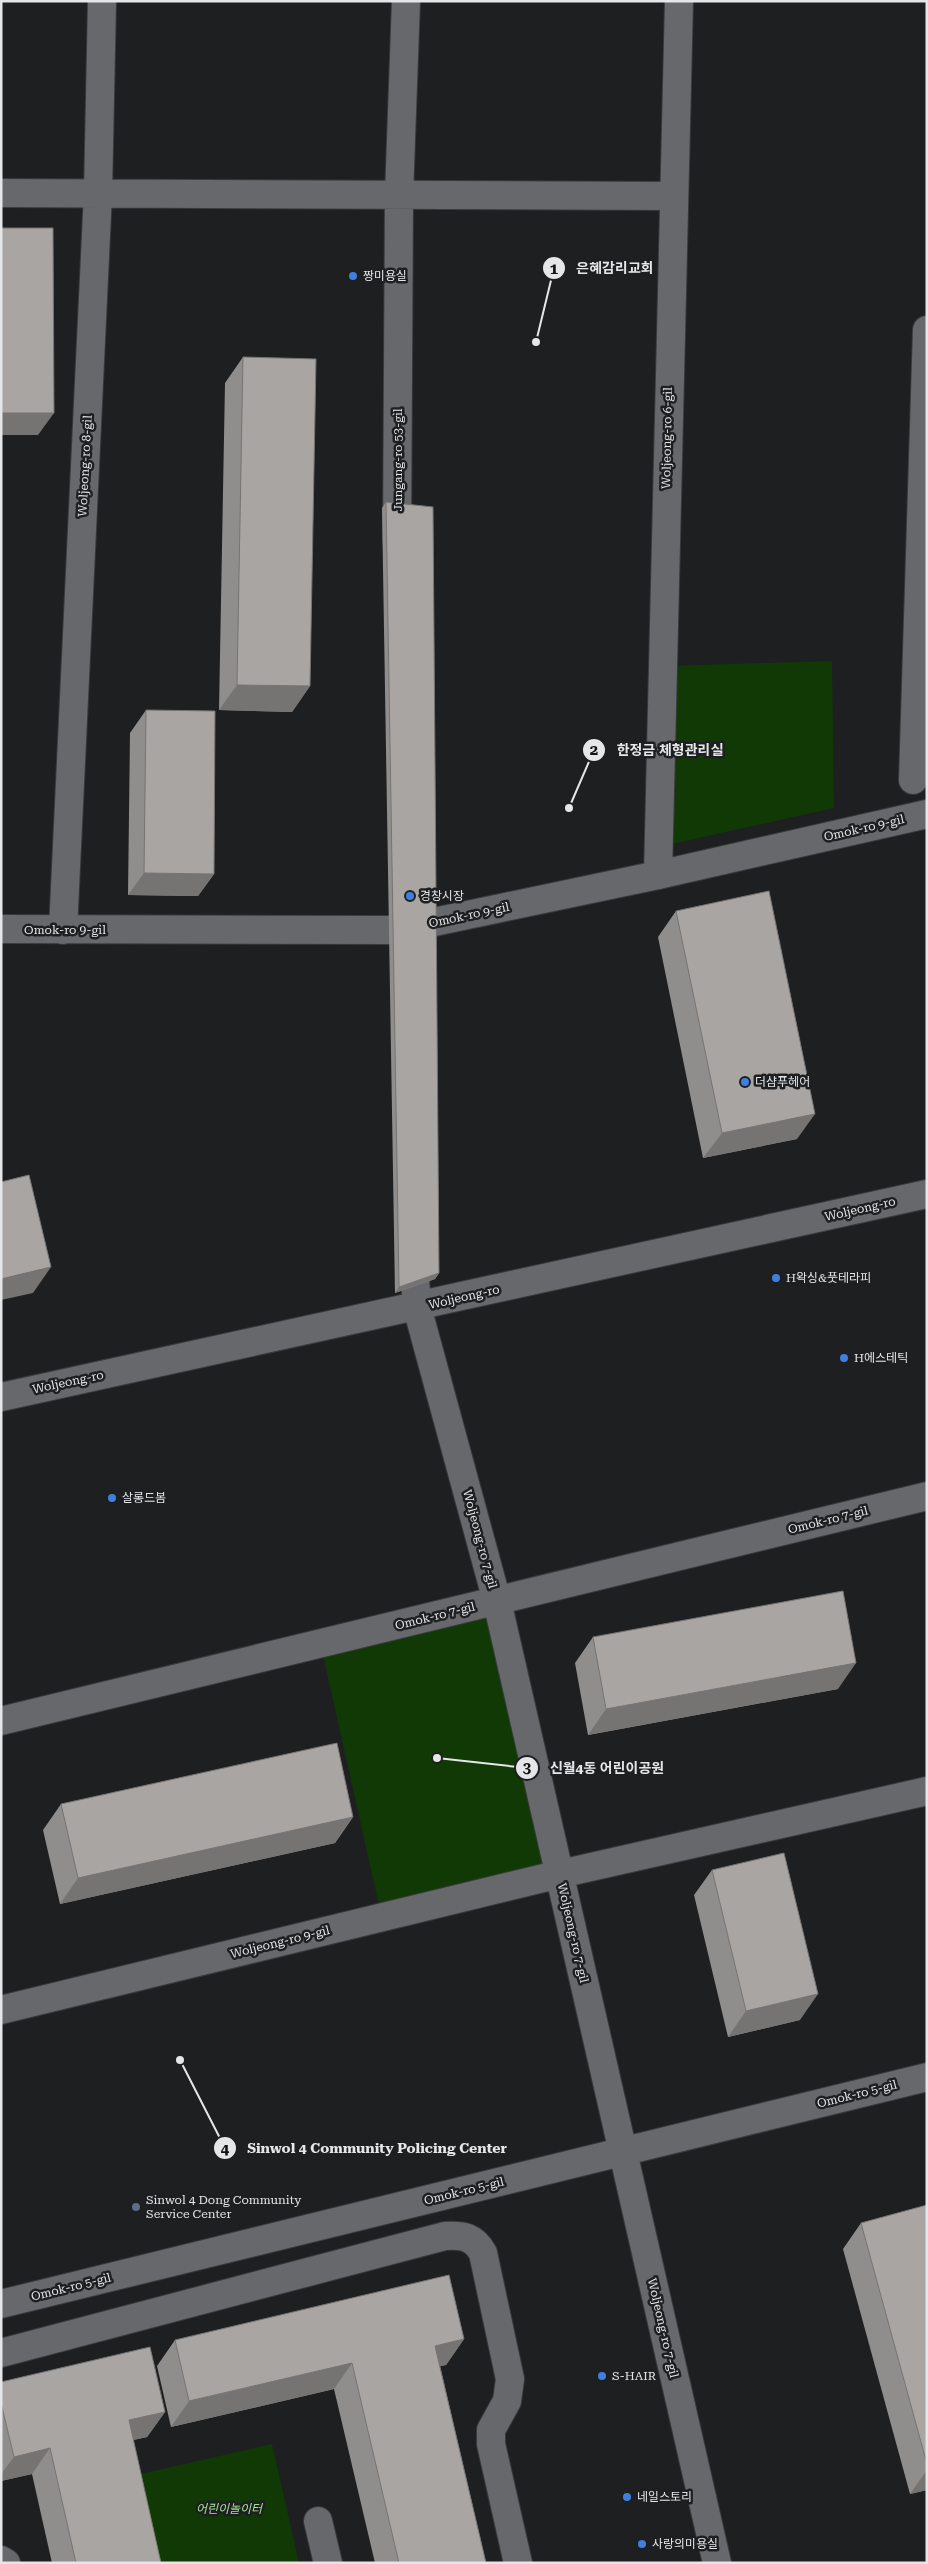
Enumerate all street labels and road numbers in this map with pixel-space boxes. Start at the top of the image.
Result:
street label: Woljeong-ro 6-gil [659,387,675,489]
street label: Jungang-ro 53-gil [391,408,405,512]
street label: Woljeong-ro 8-gil [75,415,95,517]
street label: Omok-ro 9-gil [823,812,906,844]
street label: Omok-ro 9-gil [428,900,511,930]
street label: Omok-ro 9-gil [24,923,106,937]
street label: Woljeong-ro [823,1194,897,1224]
street label: Woljeong-ro [427,1282,501,1312]
street label: Woljeong-ro [31,1368,105,1396]
street label: Woljeong-ro 7-gil [460,1488,500,1590]
street label: Omok-ro 7-gil [787,1503,870,1537]
street label: Omok-ro 7-gil [394,1599,477,1633]
street label: Woljeong-ro 7-gil [555,1882,591,1984]
street label: Woljeong-ro 9-gil [229,1923,331,1961]
street label: Omok-ro 5-gil [816,2077,899,2111]
street label: Omok-ro 5-gil [423,2174,506,2208]
street label: Omok-ro 5-gil [30,2270,113,2304]
street label: Woljeong-ro 7-gil [645,2277,681,2379]

